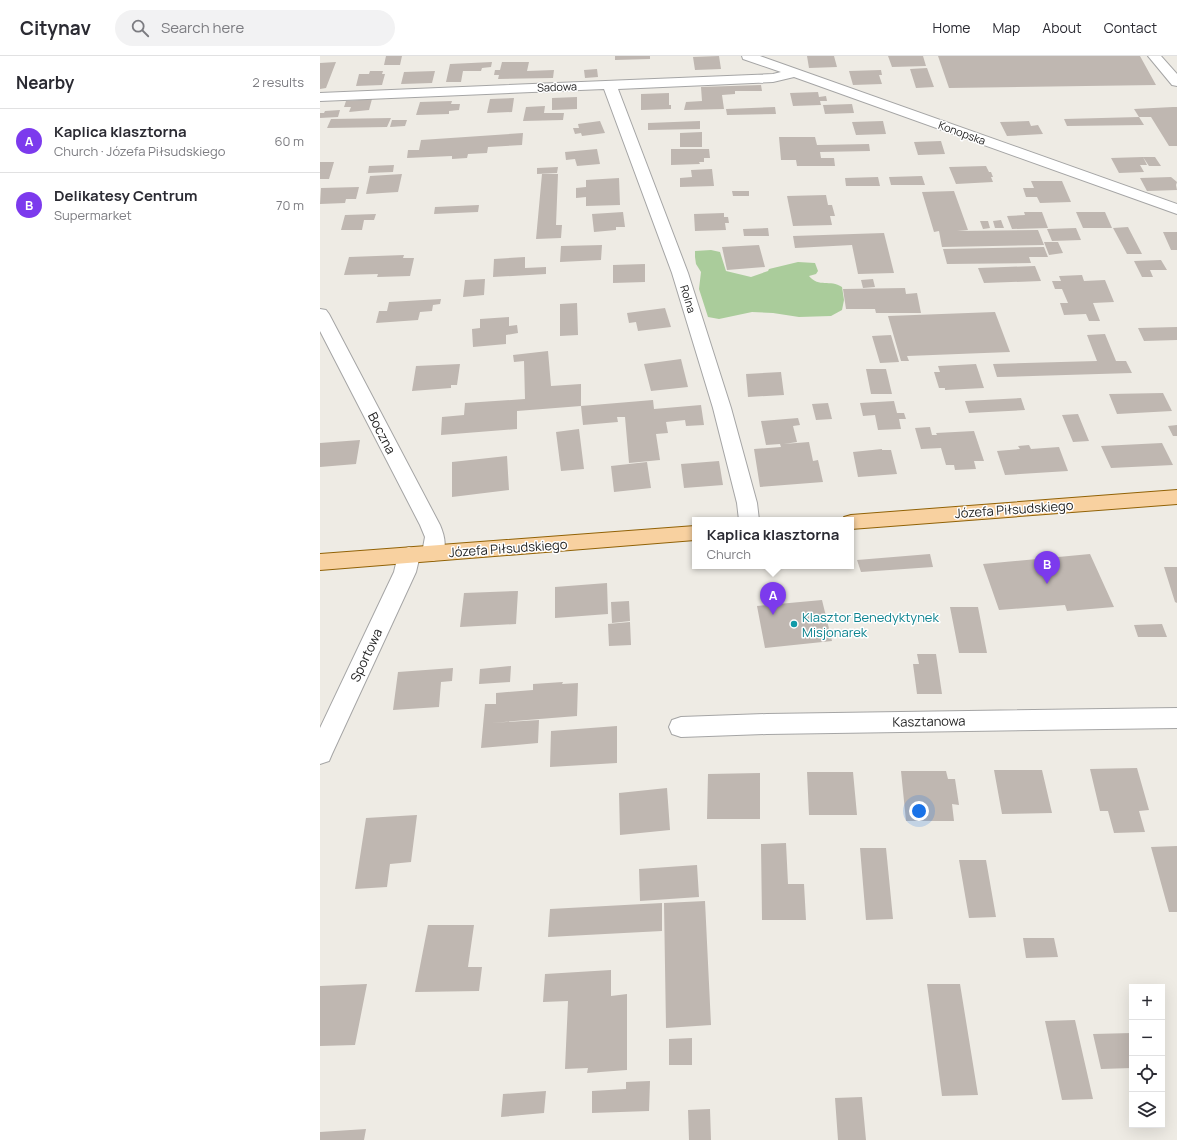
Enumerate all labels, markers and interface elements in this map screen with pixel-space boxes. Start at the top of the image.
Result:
search box [115,10,395,46]
text: Citynav [20,15,91,41]
icon: search [129,17,151,39]
text: Search here [161,17,244,38]
text: Home [933,18,970,37]
text: Map [992,18,1020,37]
text: About [1042,18,1082,37]
text: Contact [1104,18,1157,37]
text: Nearby [16,71,74,94]
text: 2 results [252,73,304,91]
street label: Sadowa [537,78,577,95]
street label: Konopska [936,117,988,148]
text: Kaplica klasztorna [54,121,187,142]
text: A [25,132,33,150]
text: 60 m [274,132,304,150]
text: Church · Józefa Piłsudskiego [54,142,225,160]
text: Delikatesy Centrum [54,185,198,206]
text: B [25,196,33,214]
text: 70 m [276,196,304,214]
text: Supermarket [54,206,132,224]
street label: Rolna [677,283,700,315]
street label: Boczna [364,409,400,457]
street label: Józefa Piłsudskiego [954,496,1074,522]
popup [692,517,854,569]
text: Kaplica klasztorna [707,524,839,545]
street label: Józefa Piłsudskiego [448,535,568,561]
text: Church [707,545,751,563]
pin: B [1034,551,1060,584]
pin: A [760,582,786,615]
place label: Klasztor Benedyktynek Misjonarek [802,608,939,641]
marker: Klasztor Benedyktynek Misjonarek [789,619,799,629]
street label: Sportowa [346,625,386,685]
street label: Kasztanowa [892,711,966,731]
your location [909,801,929,821]
map controls [1129,984,1165,1128]
button: + [1129,984,1165,1020]
button: − [1129,1020,1165,1056]
button: locate [1129,1056,1165,1092]
button: layers [1129,1092,1165,1128]

